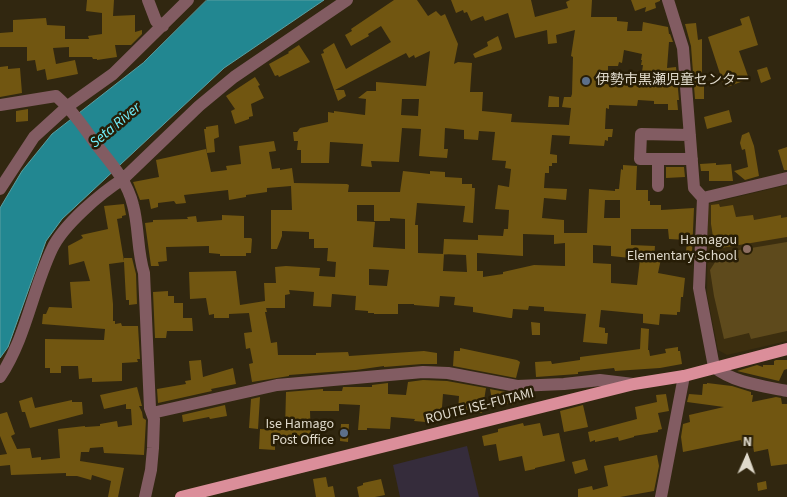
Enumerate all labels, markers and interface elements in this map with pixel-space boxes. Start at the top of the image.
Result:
place label: 伊勢市黒瀬児童センター [596,73,750,89]
marker: 伊勢市黒瀬児童センター [580,75,592,87]
water label: Seta River [87,99,145,153]
place label: Hamagou Elementary School [627,233,737,266]
marker: Hamagou Elementary School [741,243,753,255]
street label: ROUTE ISE-FUTAMI [424,385,536,429]
place label: Ise Hamago Post Office [265,417,334,450]
marker: Ise Hamago Post Office [338,427,350,439]
north arrow [722,432,772,482]
text: N [743,432,753,452]

